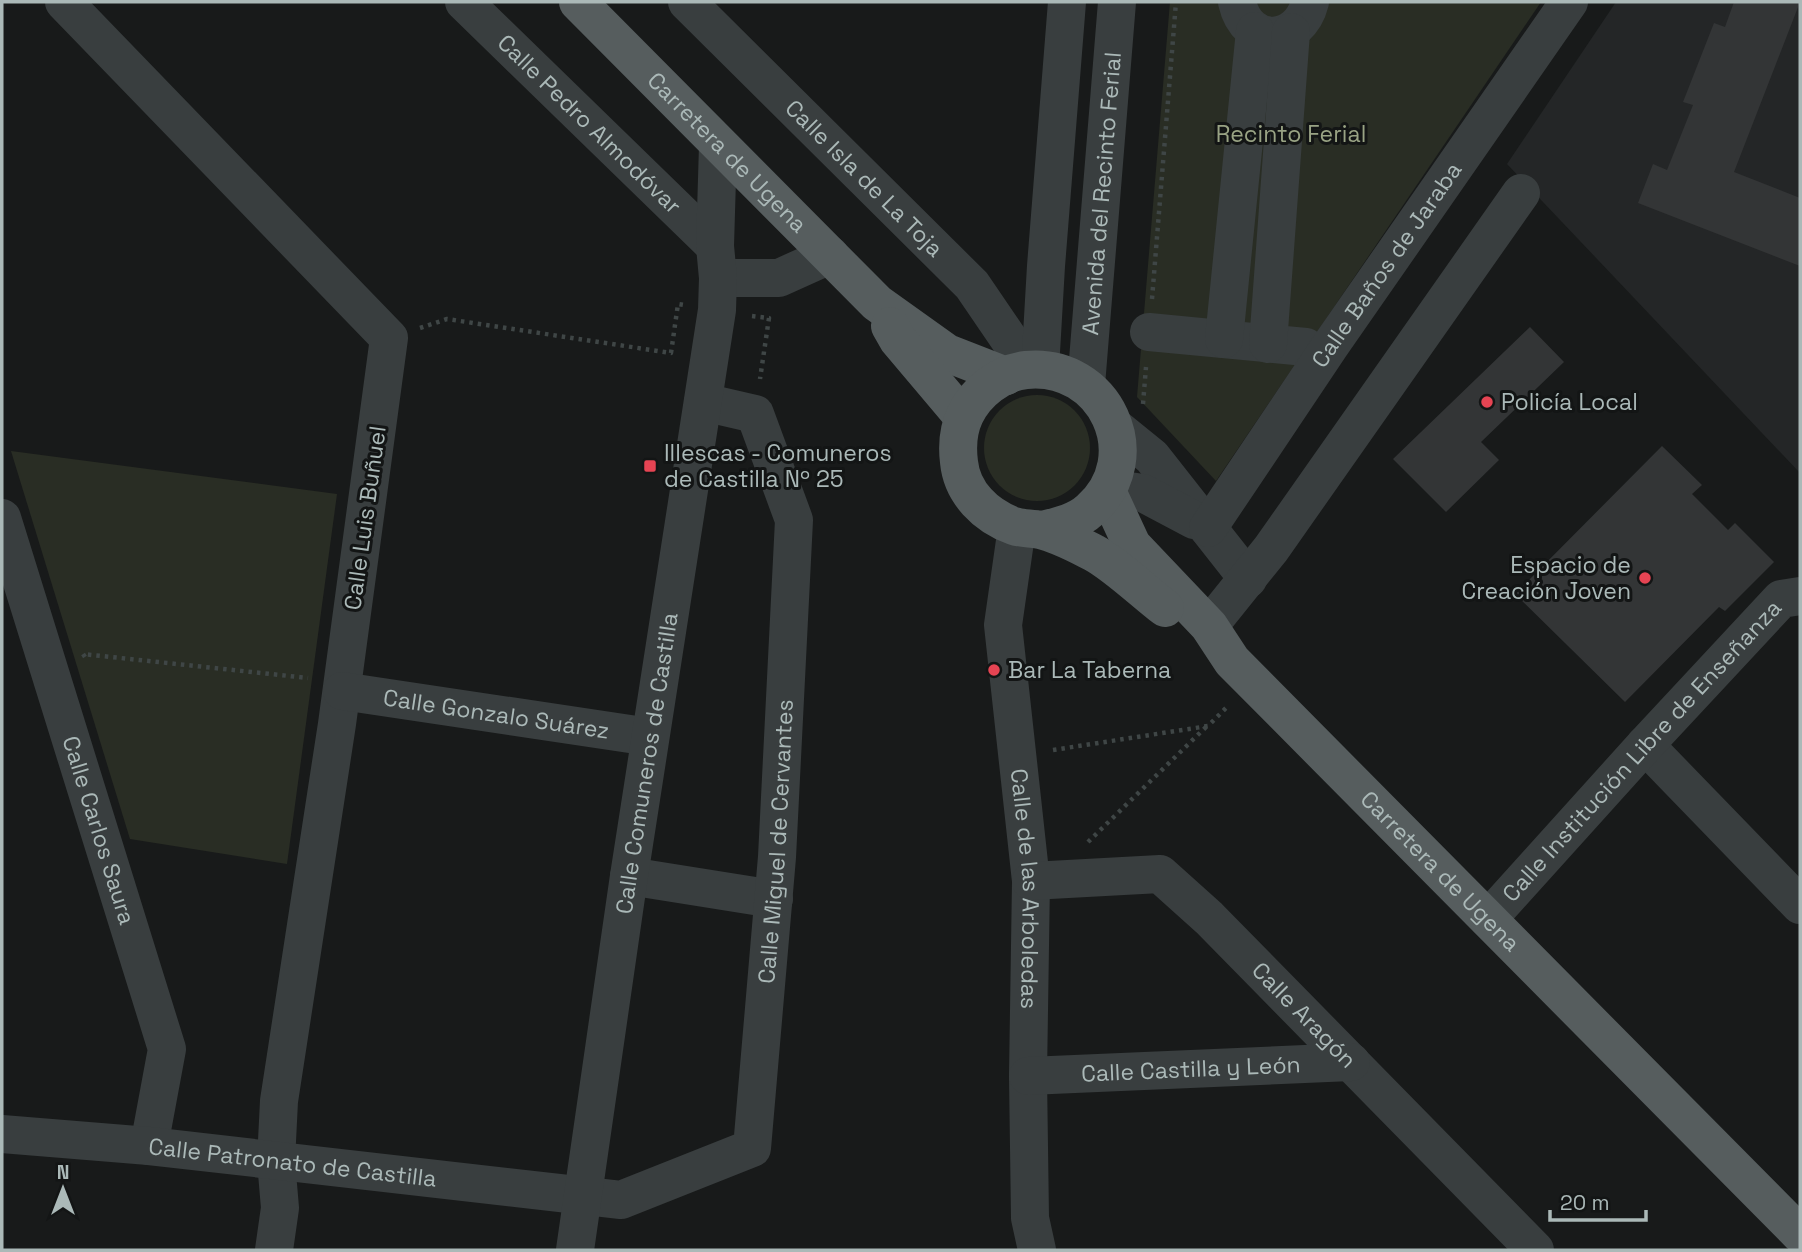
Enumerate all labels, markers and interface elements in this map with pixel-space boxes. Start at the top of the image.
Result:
street label: Calle Pedro Almodóvar [491,28,688,220]
street label: Avenida del Recinto Ferial [1075,51,1128,336]
street label: Carretera de Ugena [641,66,814,239]
street label: Calle Isla de La Toja [779,93,950,263]
park label: Recinto Ferial [1216,119,1366,149]
street label: Calle Baños de Jaraba [1305,156,1468,374]
place label: Policía Local [1501,387,1638,417]
marker: Policía Local [1479,394,1495,410]
street label: Calle Luis Buñuel [337,424,393,612]
place label: Illescas - Comuneros de Castilla Nº 25 [664,438,892,494]
marker: Illescas - Comuneros de Castilla Nº 25 [642,458,658,474]
place label: Espacio de Creación Joven [1461,550,1631,606]
marker: Espacio de Creación Joven [1637,570,1653,586]
street label: Calle Institución Libre de Enseñanza [1496,593,1788,908]
street label: Calle Comuneros de Castilla [609,610,685,916]
place label: Bar La Taberna [1008,655,1171,685]
marker: Bar La Taberna [986,662,1002,678]
street label: Calle Gonzalo Suárez [381,682,611,746]
street label: Calle Miguel de Cervantes [751,699,800,985]
street label: Calle Carlos Saura [56,732,142,928]
street label: Calle de las Arboledas [1004,767,1046,1009]
street label: Carretera de Ugena [1354,784,1527,958]
street label: Calle Aragón [1245,955,1363,1075]
street label: Calle Castilla y León [1080,1049,1301,1089]
street label: Calle Patronato de Castilla [147,1131,438,1194]
north arrow [28,1154,98,1224]
text: N [57,1160,69,1185]
scale bar [1550,1178,1646,1222]
text: 20 m [1560,1189,1610,1216]

